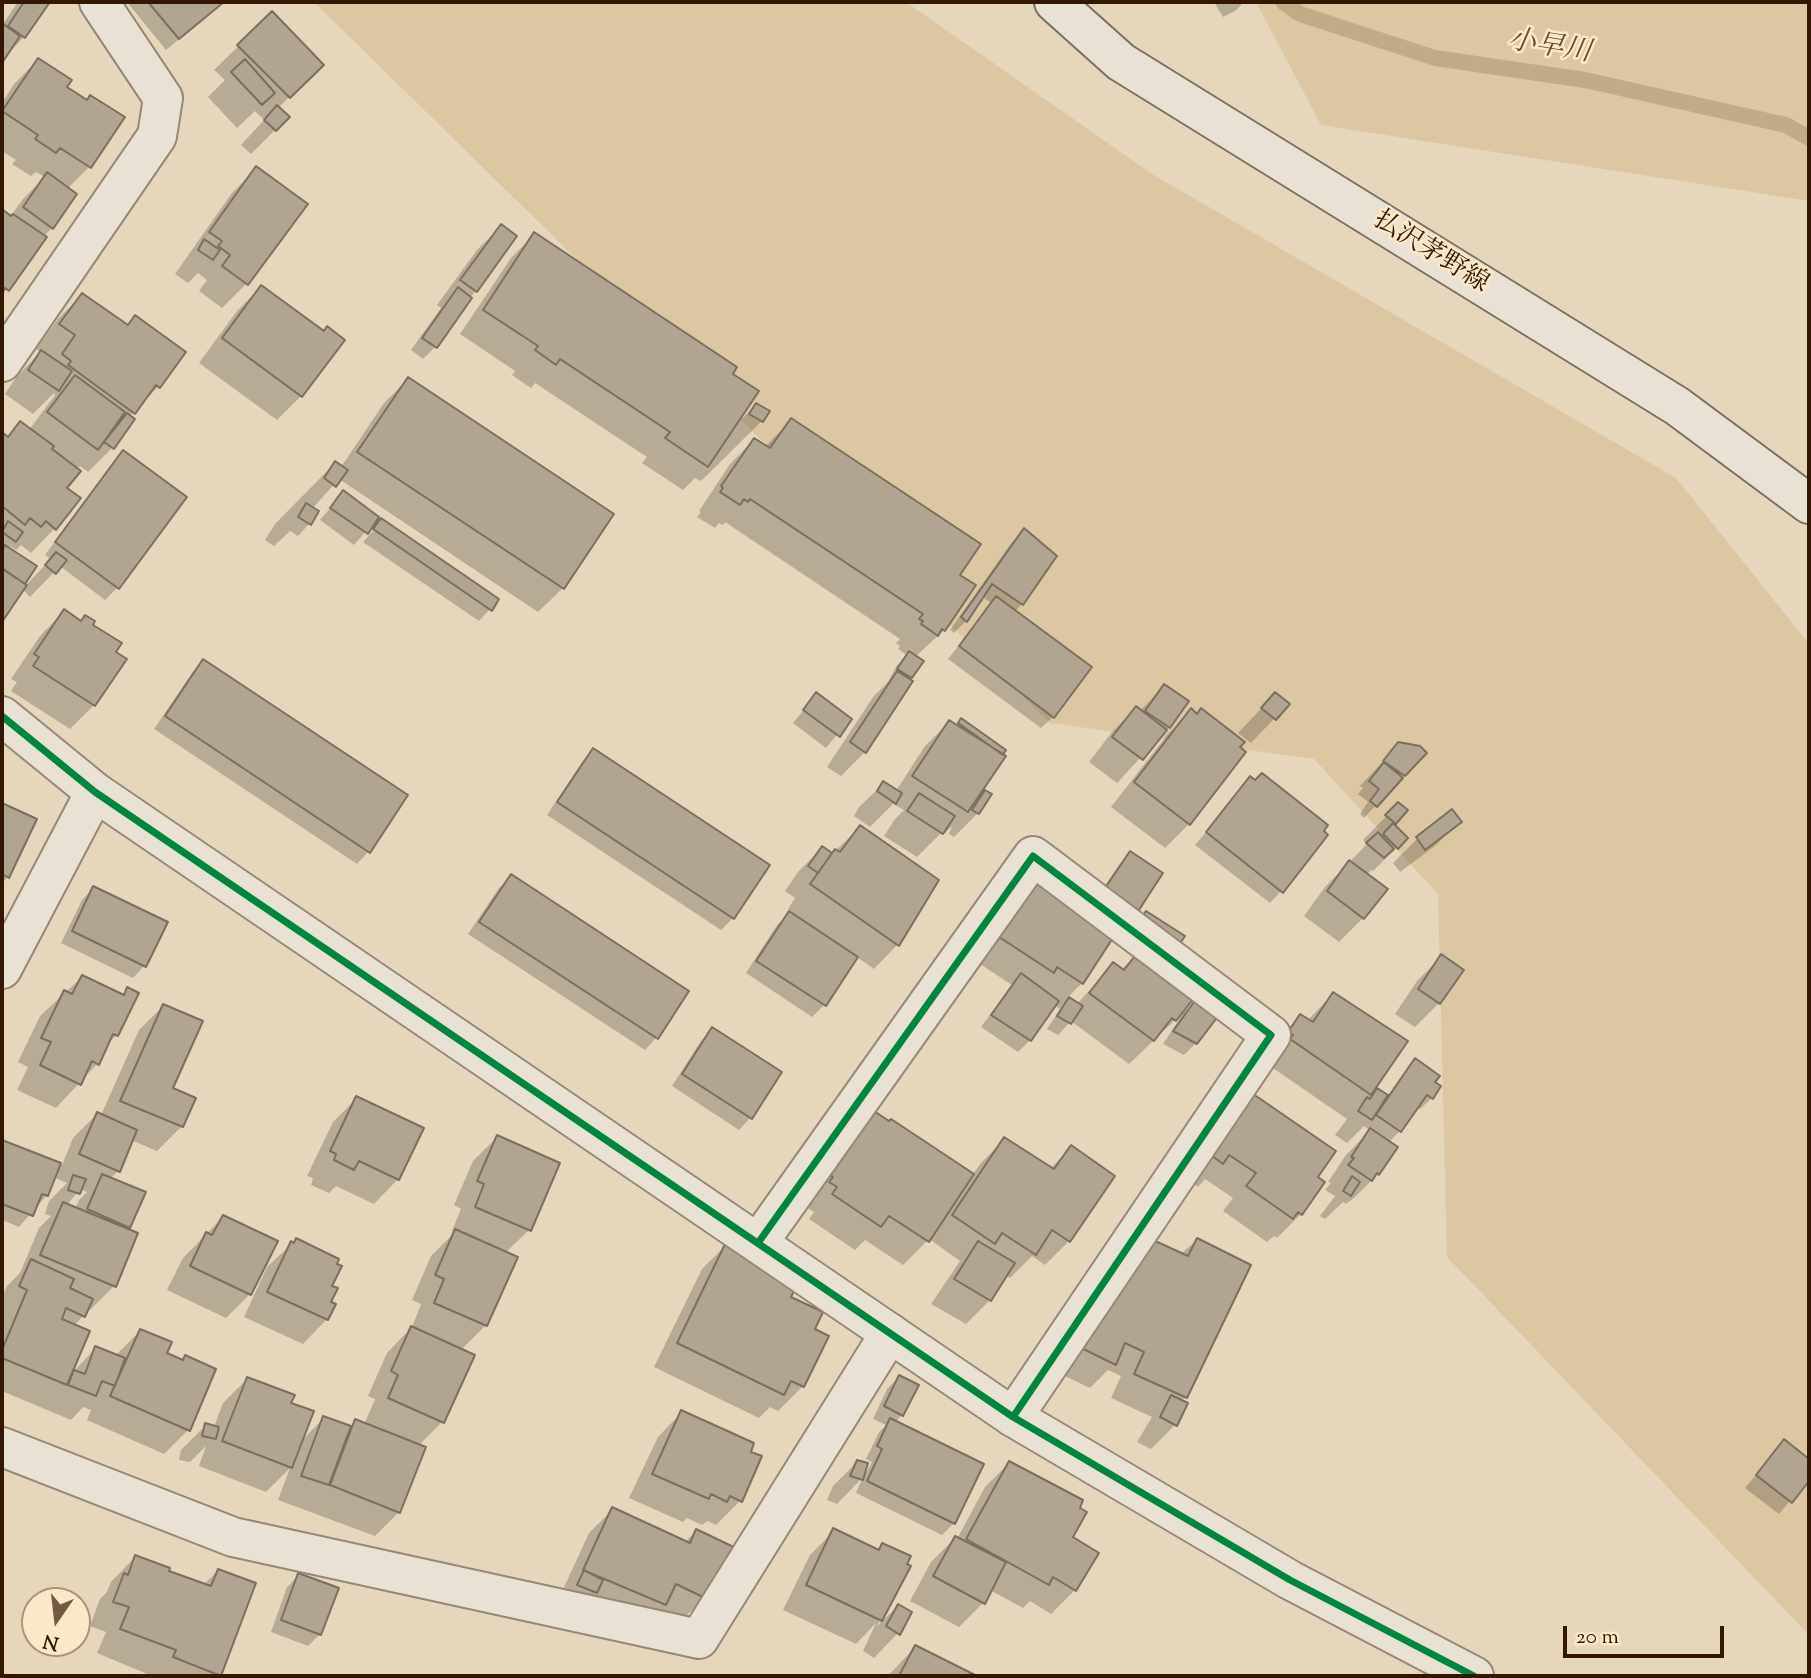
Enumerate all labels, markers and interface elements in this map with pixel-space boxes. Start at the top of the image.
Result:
water label: 小早川 [1505,26,1593,72]
street label: 払沢茅野線 [1367,206,1493,302]
north arrow [21,1587,91,1657]
scale bar [1566,1612,1727,1656]
text: 20 m [1576,1623,1619,1653]
text: N [41,1626,62,1656]

